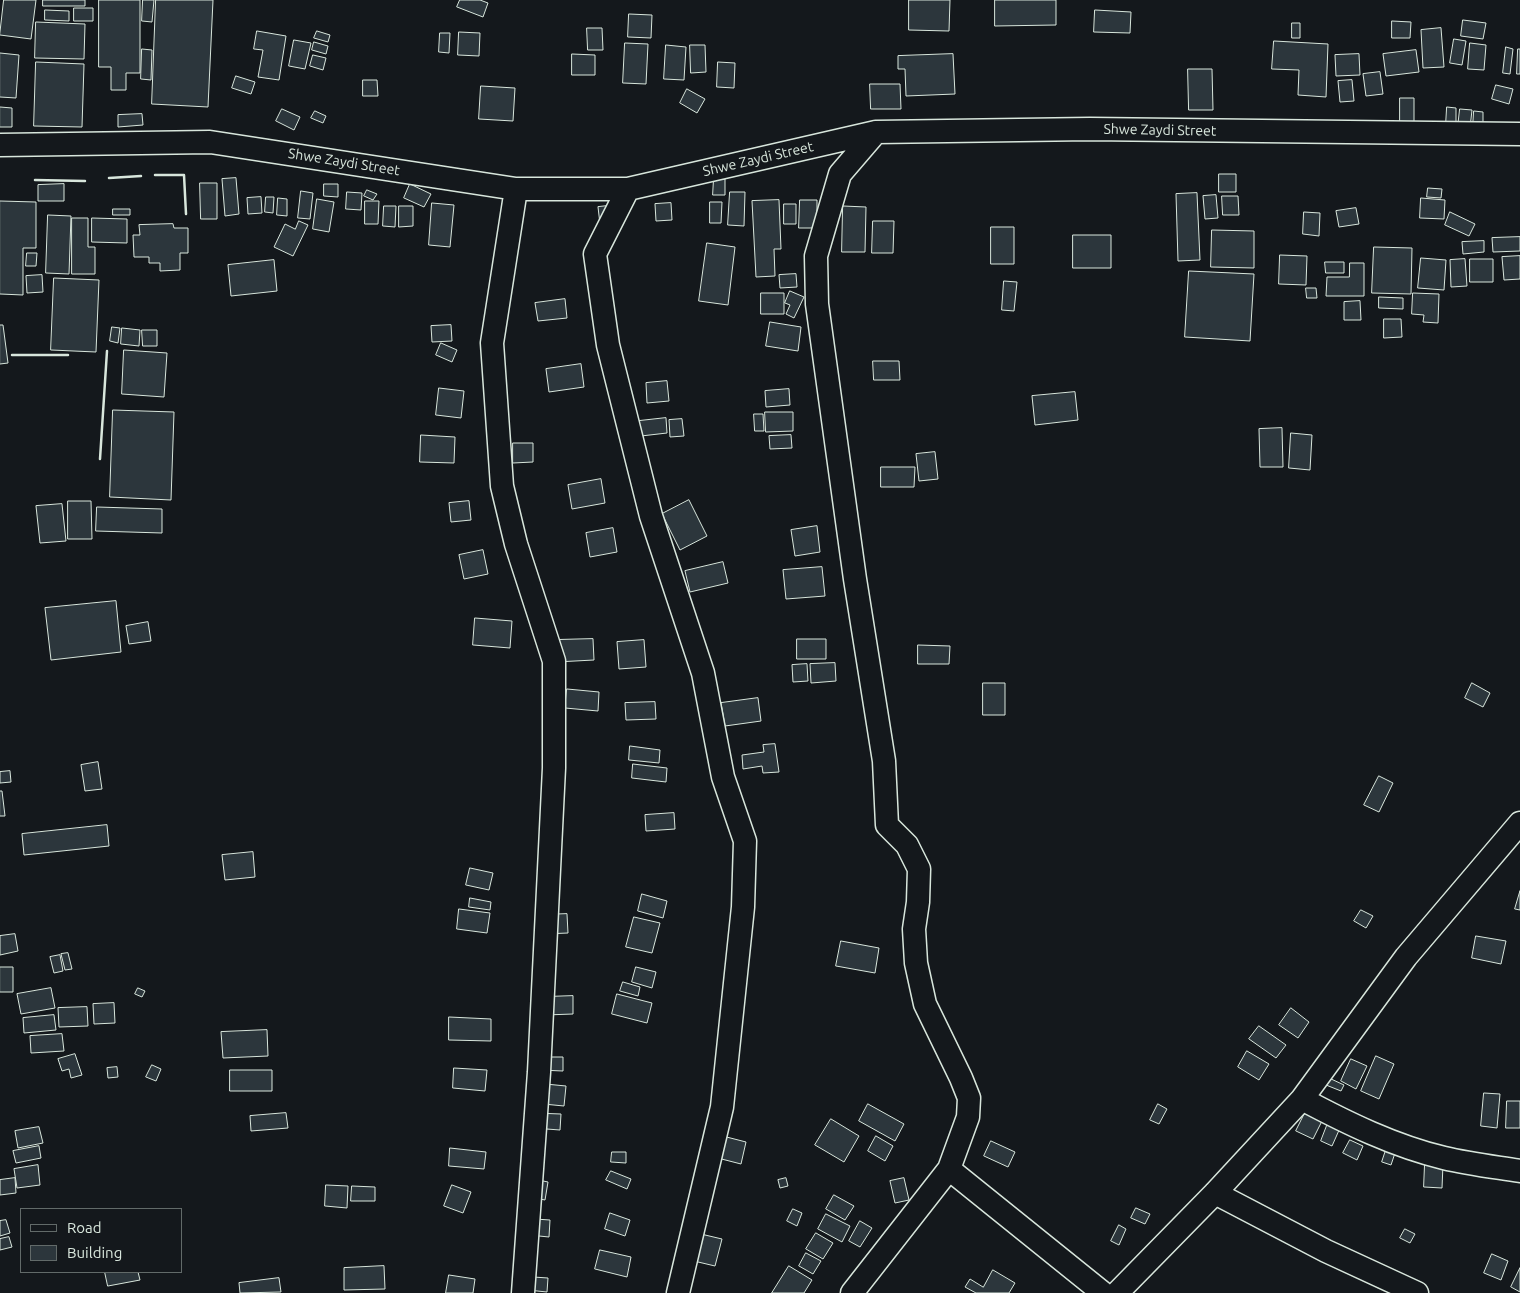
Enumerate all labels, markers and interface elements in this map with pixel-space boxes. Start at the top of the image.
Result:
street label: Shwe Zaydi Street [1103,121,1217,139]
street label: Shwe Zaydi Street [701,138,815,180]
street label: Shwe Zaydi Street [287,145,401,179]
legend [20,1208,182,1273]
text: Road [67,1219,102,1236]
text: Building [67,1244,122,1261]

